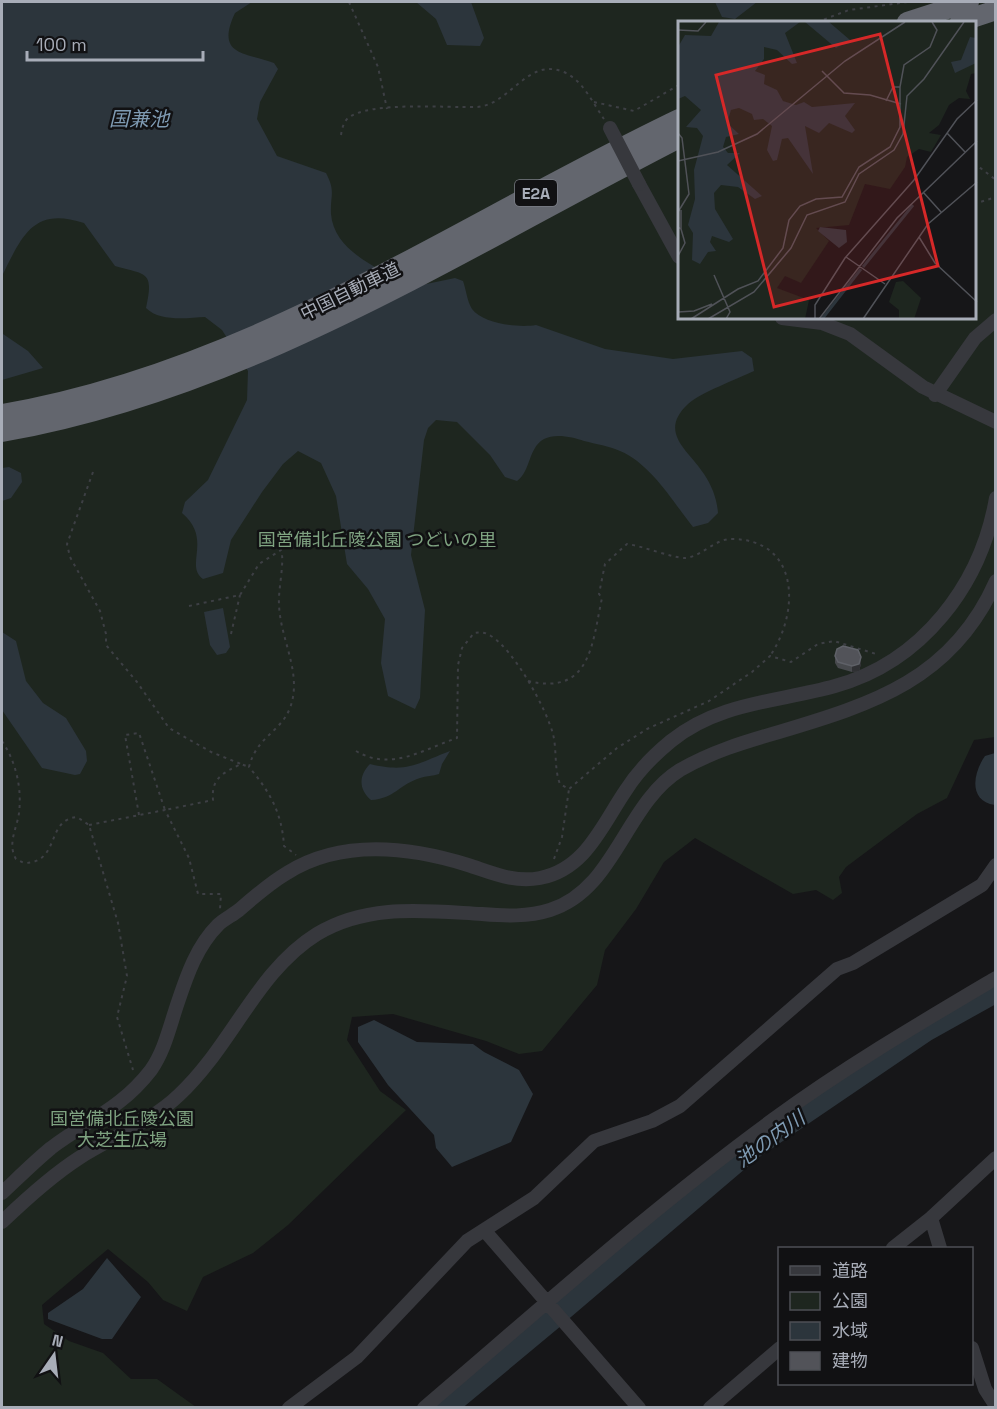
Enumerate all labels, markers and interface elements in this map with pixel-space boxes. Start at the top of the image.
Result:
inset map [678,21,976,320]
scale bar [27,24,202,62]
text: 100 m [36,33,87,56]
water label: 国兼池 [109,106,171,132]
road number: E2A [515,180,557,206]
street label: 中国自動車道 [296,257,404,325]
park label: 国営備北丘陵公園 つどいの里 [258,528,496,551]
water label: 池の内川 [730,1104,812,1173]
park label: 国営備北丘陵公園 大芝生広場 [50,1107,194,1151]
legend [778,1247,973,1385]
text: 道路 [832,1259,868,1282]
text: 公園 [832,1289,868,1312]
text: 水域 [832,1319,868,1342]
north arrow [24,1325,84,1385]
text: N [50,1329,65,1352]
text: 建物 [832,1349,868,1372]

